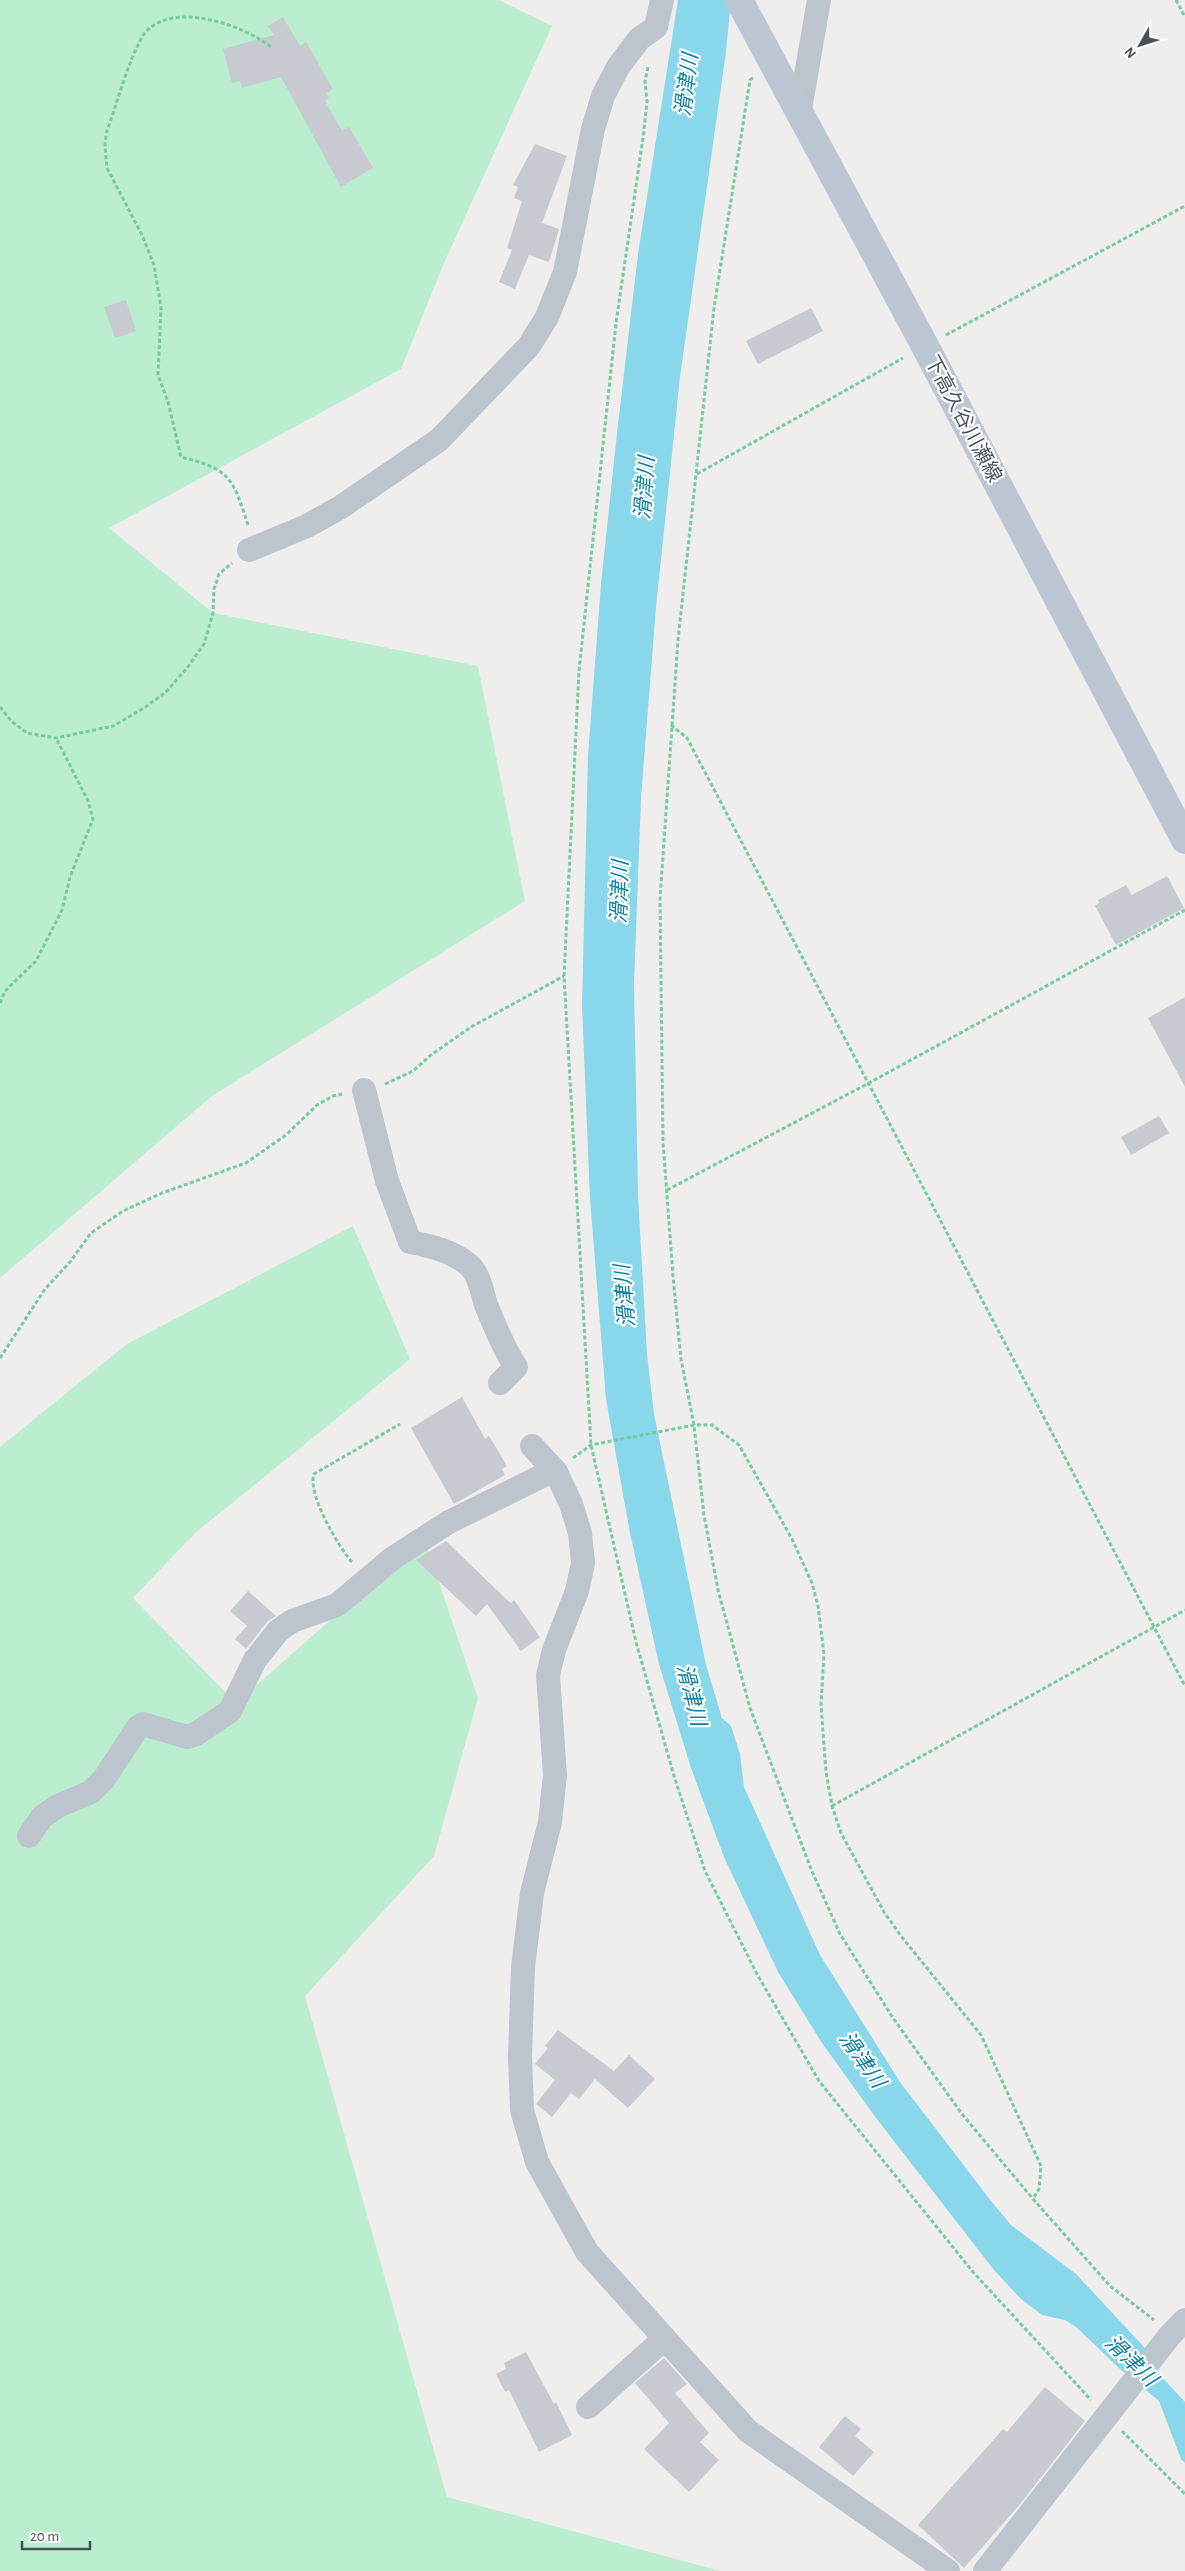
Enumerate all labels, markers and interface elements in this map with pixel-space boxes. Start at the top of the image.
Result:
north arrow [1115,20,1165,70]
text: N [1122,44,1139,61]
water label: 滑津川 [672,50,702,118]
street label: 下高久谷川瀬線 [921,352,1006,486]
water label: 滑津川 [631,454,658,520]
water label: 滑津川 [607,858,632,924]
water label: 滑津川 [611,1262,638,1328]
water label: 滑津川 [673,1662,710,1730]
water label: 滑津川 [835,2028,891,2093]
water label: 滑津川 [1101,2331,1163,2392]
scale bar [22,2518,90,2550]
text: 20 m [30,2529,59,2544]

